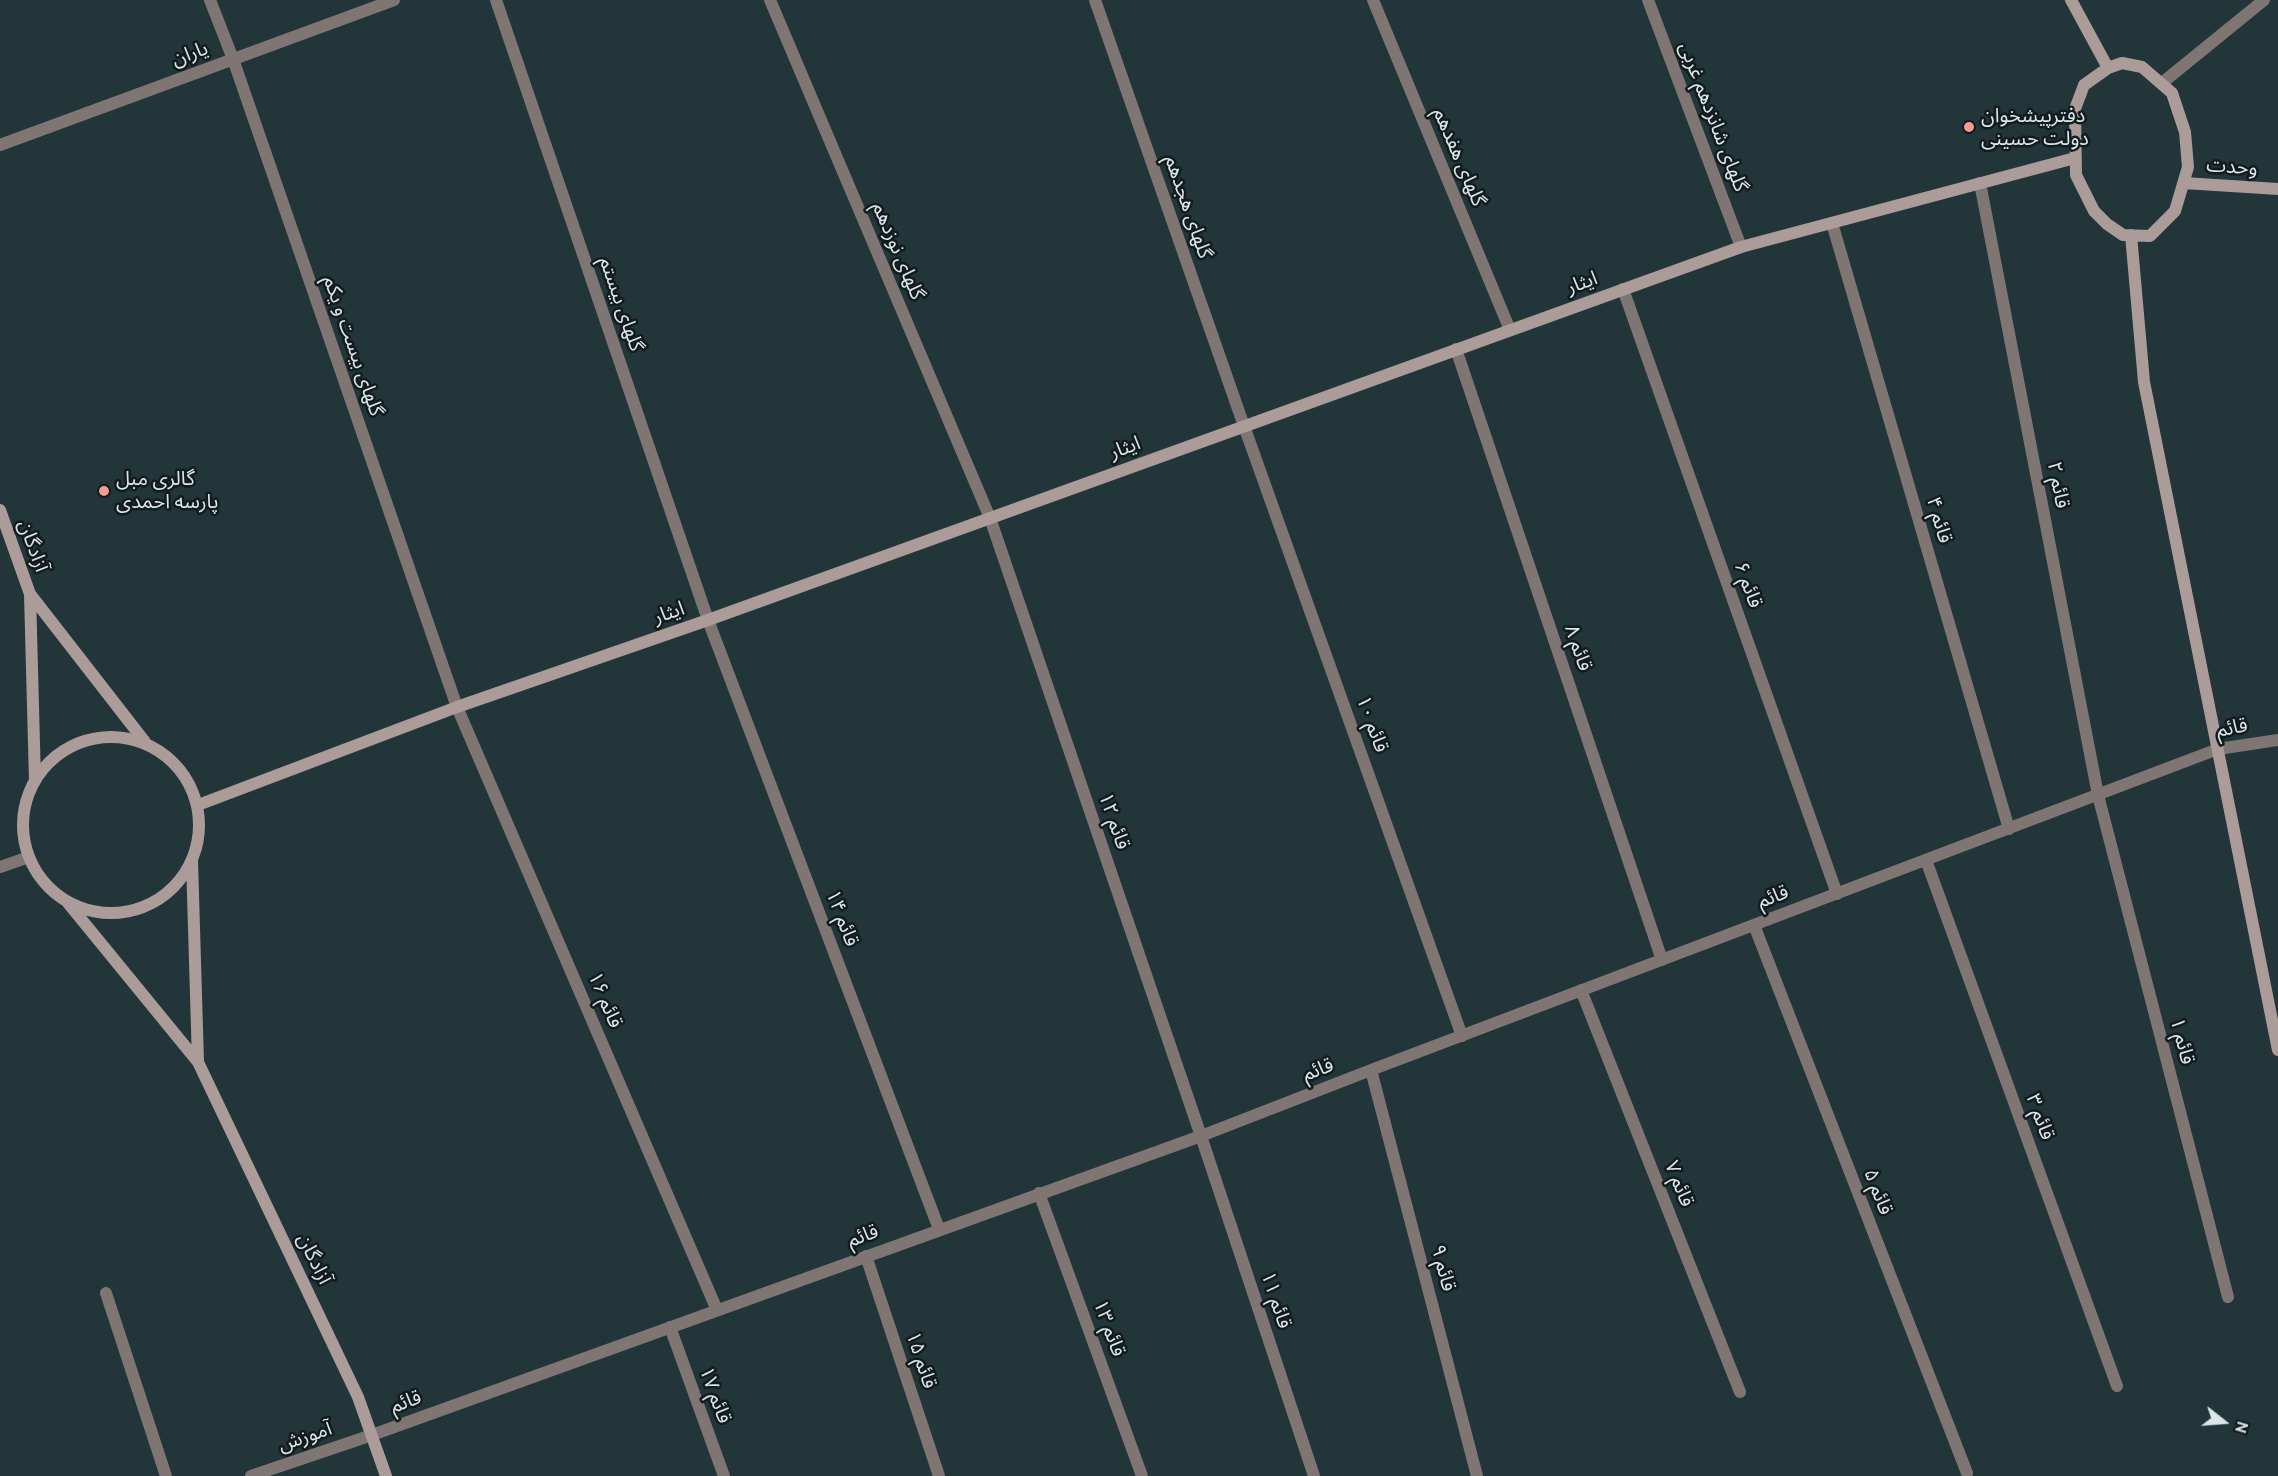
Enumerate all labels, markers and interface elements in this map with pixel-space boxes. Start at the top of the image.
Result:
street label: یاران [168,36,212,72]
street label: گلهای شانزدهم غربی [1673,39,1753,195]
street label: گلهای هفدهم [1428,104,1490,210]
place label: دفترپیشخوان دولت حسینی [1981,104,2089,151]
marker: دفترپیشخوان دولت حسینی [1962,120,1976,134]
street label: گلهای هجدهم [1159,152,1217,262]
street label: وحدت [2206,153,2258,181]
street label: گلهای نوزدهم [867,199,929,303]
street label: گلهای بیستم [594,254,648,354]
street label: ایثار [1563,266,1601,300]
street label: گلهای بیست و یکم [318,273,388,419]
street label: ایثار [1106,431,1144,465]
street label: قائم ۲ [2042,459,2074,511]
place label: گالری مبل پارسه احمدی [116,467,218,514]
marker: گالری مبل پارسه احمدی [97,484,111,498]
street label: قائم ۴ [1921,494,1957,546]
street label: آزادگان [13,517,53,575]
street label: قائم ۶ [1729,559,1767,611]
street label: ایثار [650,597,688,629]
street label: قائم ۸ [1559,622,1597,674]
street label: قائم ۱۰ [1351,692,1393,756]
street label: قائم [2214,713,2250,743]
street label: قائم ۱۲ [1093,789,1135,853]
street label: قائم [1754,880,1792,914]
street label: قائم ۱۴ [820,886,864,950]
street label: قائم ۱۶ [582,968,628,1032]
street label: قائم ۱ [2165,1015,2199,1067]
street label: قائم [1299,1053,1337,1087]
street label: قائم ۳ [2021,1091,2059,1143]
street label: قائم ۷ [1659,1158,1699,1210]
street label: قائم ۵ [1858,1166,1898,1218]
street label: قائم [844,1219,882,1253]
street label: آزادگان [291,1230,337,1288]
street label: قائم ۹ [1425,1242,1461,1294]
street label: قائم ۱۱ [1256,1268,1296,1332]
street label: قائم ۱۳ [1088,1296,1130,1360]
street label: قائم ۱۵ [901,1328,941,1392]
street label: قائم ۱۷ [694,1363,736,1427]
street label: قائم [387,1385,425,1419]
north arrow [2194,1392,2254,1452]
street label: آموزش [275,1417,335,1457]
text: N [2231,1419,2252,1436]

